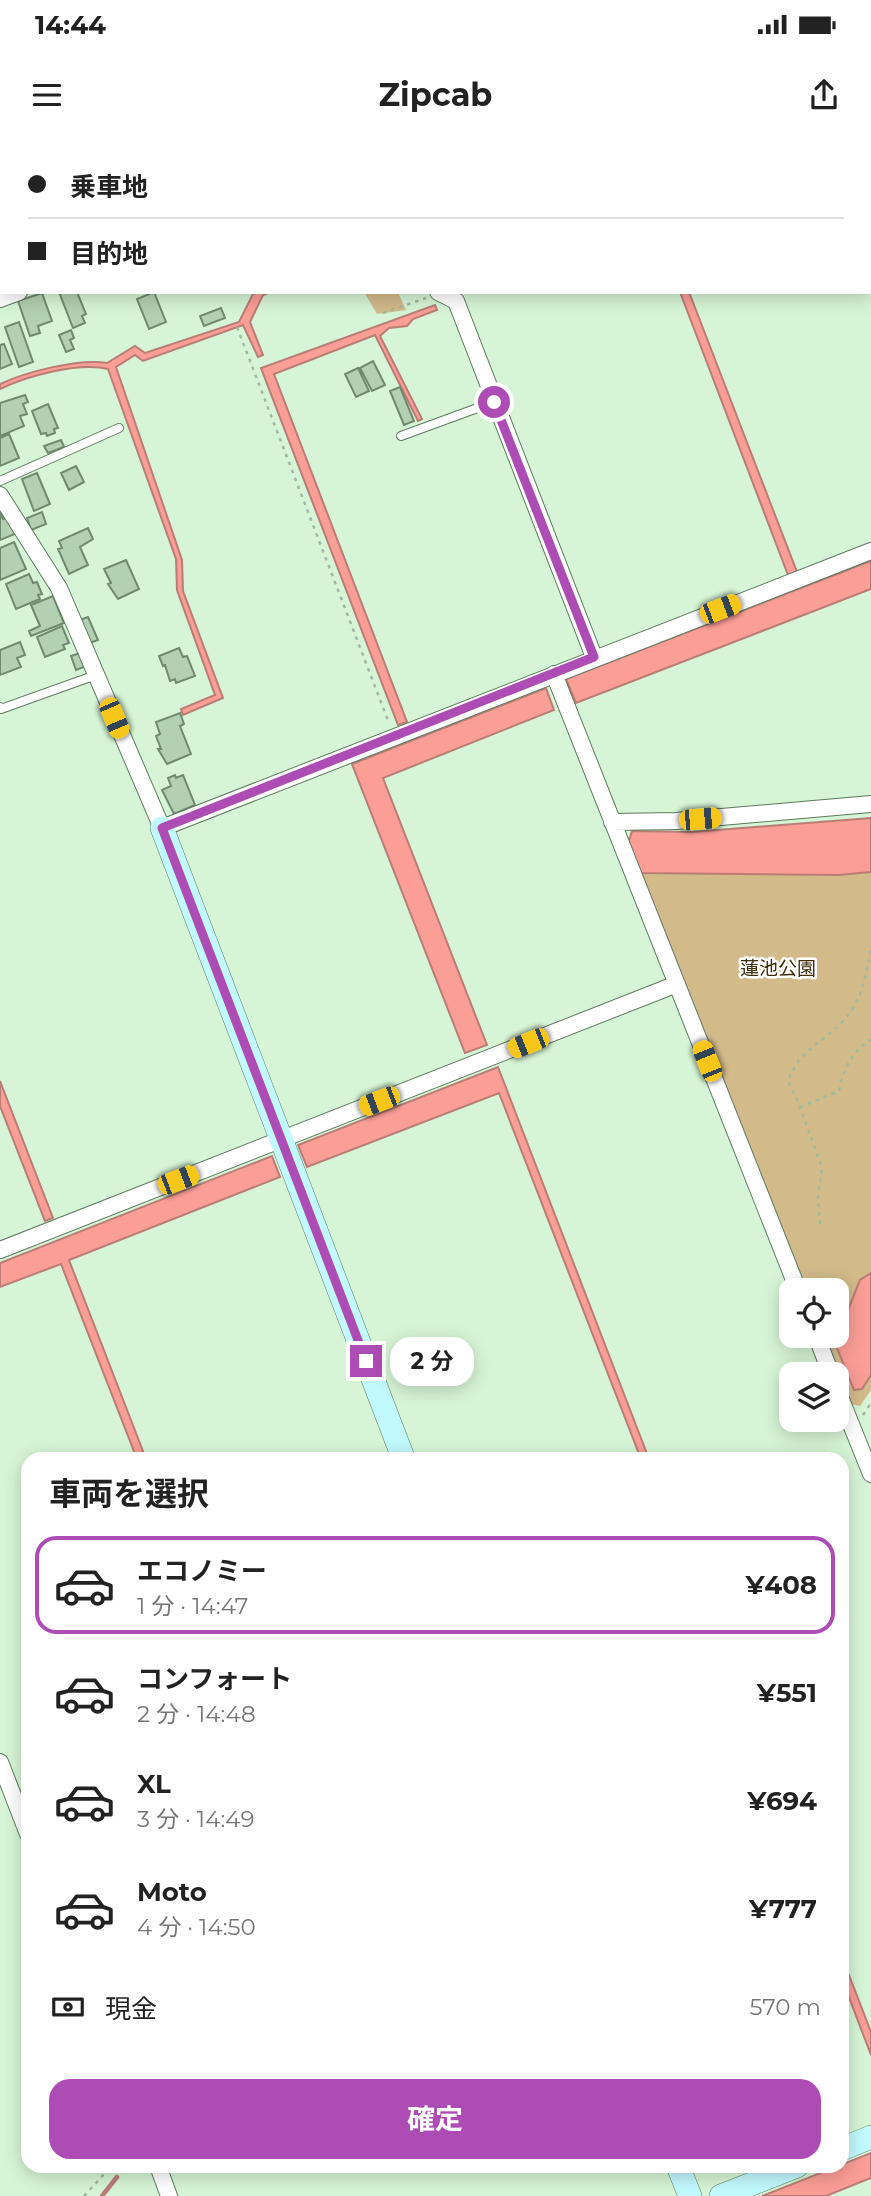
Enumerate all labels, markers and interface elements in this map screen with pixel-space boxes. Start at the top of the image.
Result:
text: 14:44 [35,9,106,41]
text: Zipcab [379,75,492,114]
icon: menu [28,76,66,114]
icon: share [805,76,843,114]
text: 乗車地 [70,171,148,203]
text: 目的地 [70,238,148,270]
route start [478,386,510,418]
car [697,592,744,626]
car [97,695,132,741]
car [679,807,722,831]
park label: 蓮池公園 [740,957,816,980]
car [505,1025,552,1061]
car [690,1038,725,1084]
car [356,1084,403,1118]
car [155,1163,202,1197]
map controls [779,1278,849,1432]
button: locate [779,1278,849,1348]
callout: 2 分 [390,1336,474,1386]
route end [350,1345,382,1377]
text: 2 分 [410,1347,454,1375]
button: layers [779,1362,849,1432]
text: 車両を選択 [49,1474,209,1513]
icon: car [53,1554,116,1617]
text: エコノミー [137,1555,267,1587]
text: ¥408 [745,1569,817,1601]
text: 1 分 · 14:47 [137,1592,248,1620]
icon: car [53,1662,116,1725]
text: コンフォート [137,1663,292,1695]
text: ¥551 [757,1677,817,1709]
text: 2 分 · 14:48 [137,1700,256,1728]
text: XL [137,1768,171,1800]
icon: car [53,1770,116,1833]
text: ¥694 [747,1785,817,1817]
text: 3 分 · 14:49 [137,1805,254,1833]
text: Moto [137,1876,207,1908]
icon: car [53,1878,116,1941]
text: ¥777 [749,1893,817,1925]
text: 4 分 · 14:50 [137,1913,256,1941]
icon: cash [49,1988,87,2026]
text: 現金 [105,1993,157,2025]
text: 570 m [750,1993,821,2021]
button: 確定 [49,2079,821,2159]

